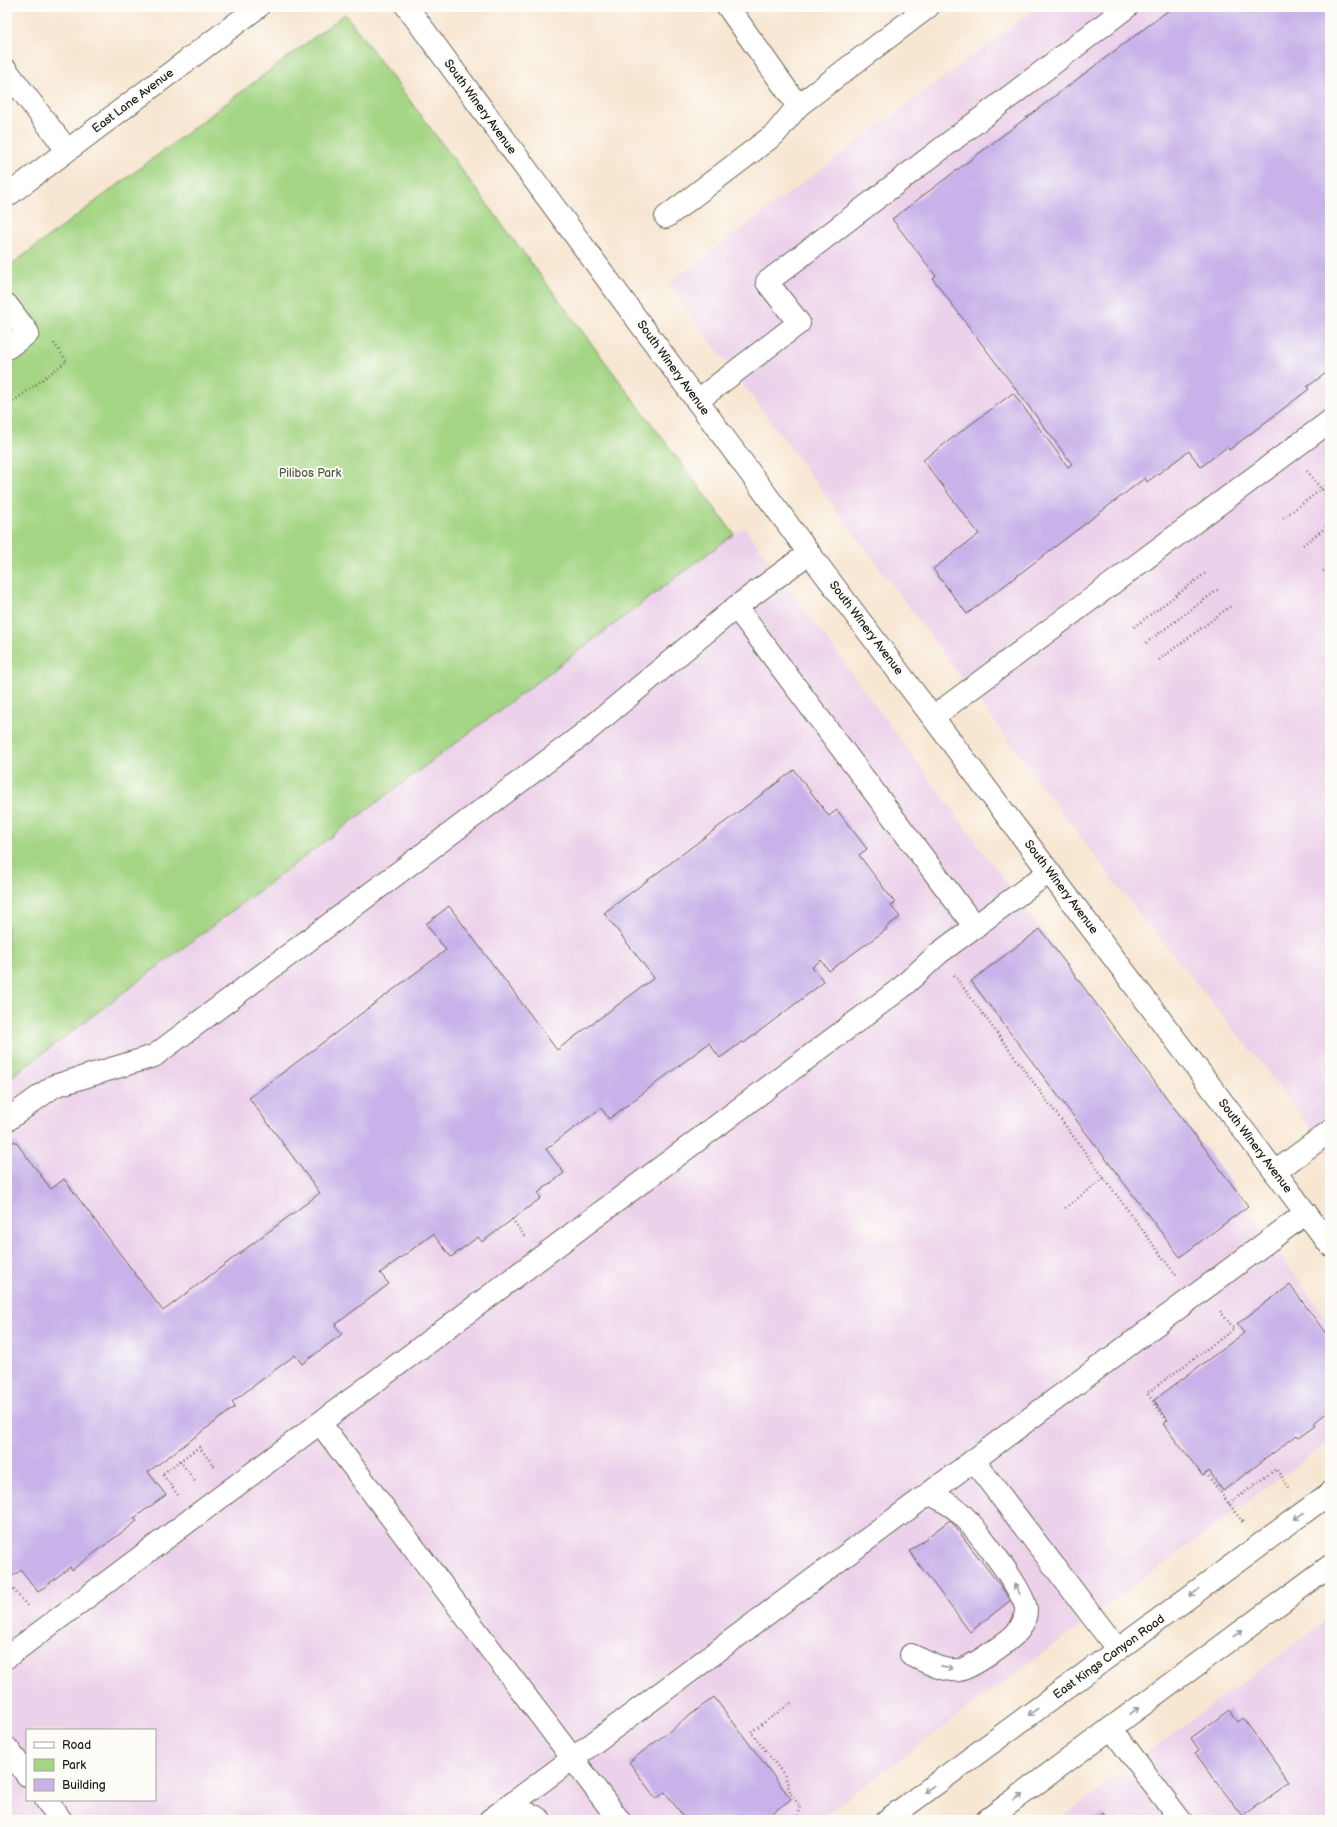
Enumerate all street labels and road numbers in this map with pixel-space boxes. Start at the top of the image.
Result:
street label: South Winery Avenue [440,57,520,157]
street label: East Lane Avenue [89,65,177,137]
street label: South Winery Avenue [633,318,713,418]
street label: South Winery Avenue [826,578,906,678]
street label: South Winery Avenue [1021,837,1101,937]
street label: South Winery Avenue [1215,1096,1295,1196]
street label: East Kings Canyon Road [1050,1611,1168,1702]

